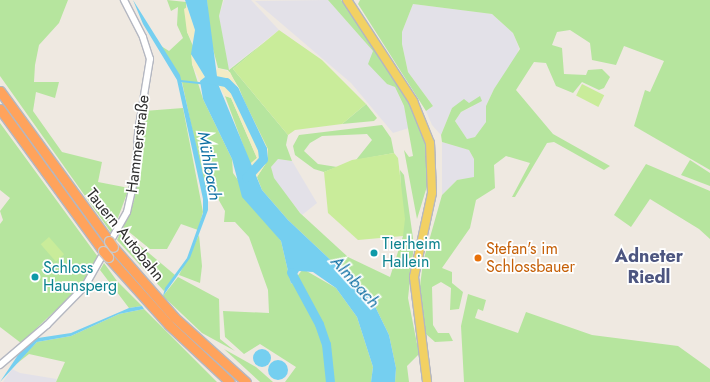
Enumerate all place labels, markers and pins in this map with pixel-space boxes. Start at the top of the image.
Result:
place label: Tierheim Hallein [382,234,441,272]
place label: Stefan's im Schlossbauer [486,239,575,277]
marker: Tierheim Hallein [369,248,379,258]
marker: Stefan's im Schlossbauer [473,253,483,263]
place label: Schloss Haunsperg [43,258,117,296]
marker: Schloss Haunsperg [30,272,40,282]

